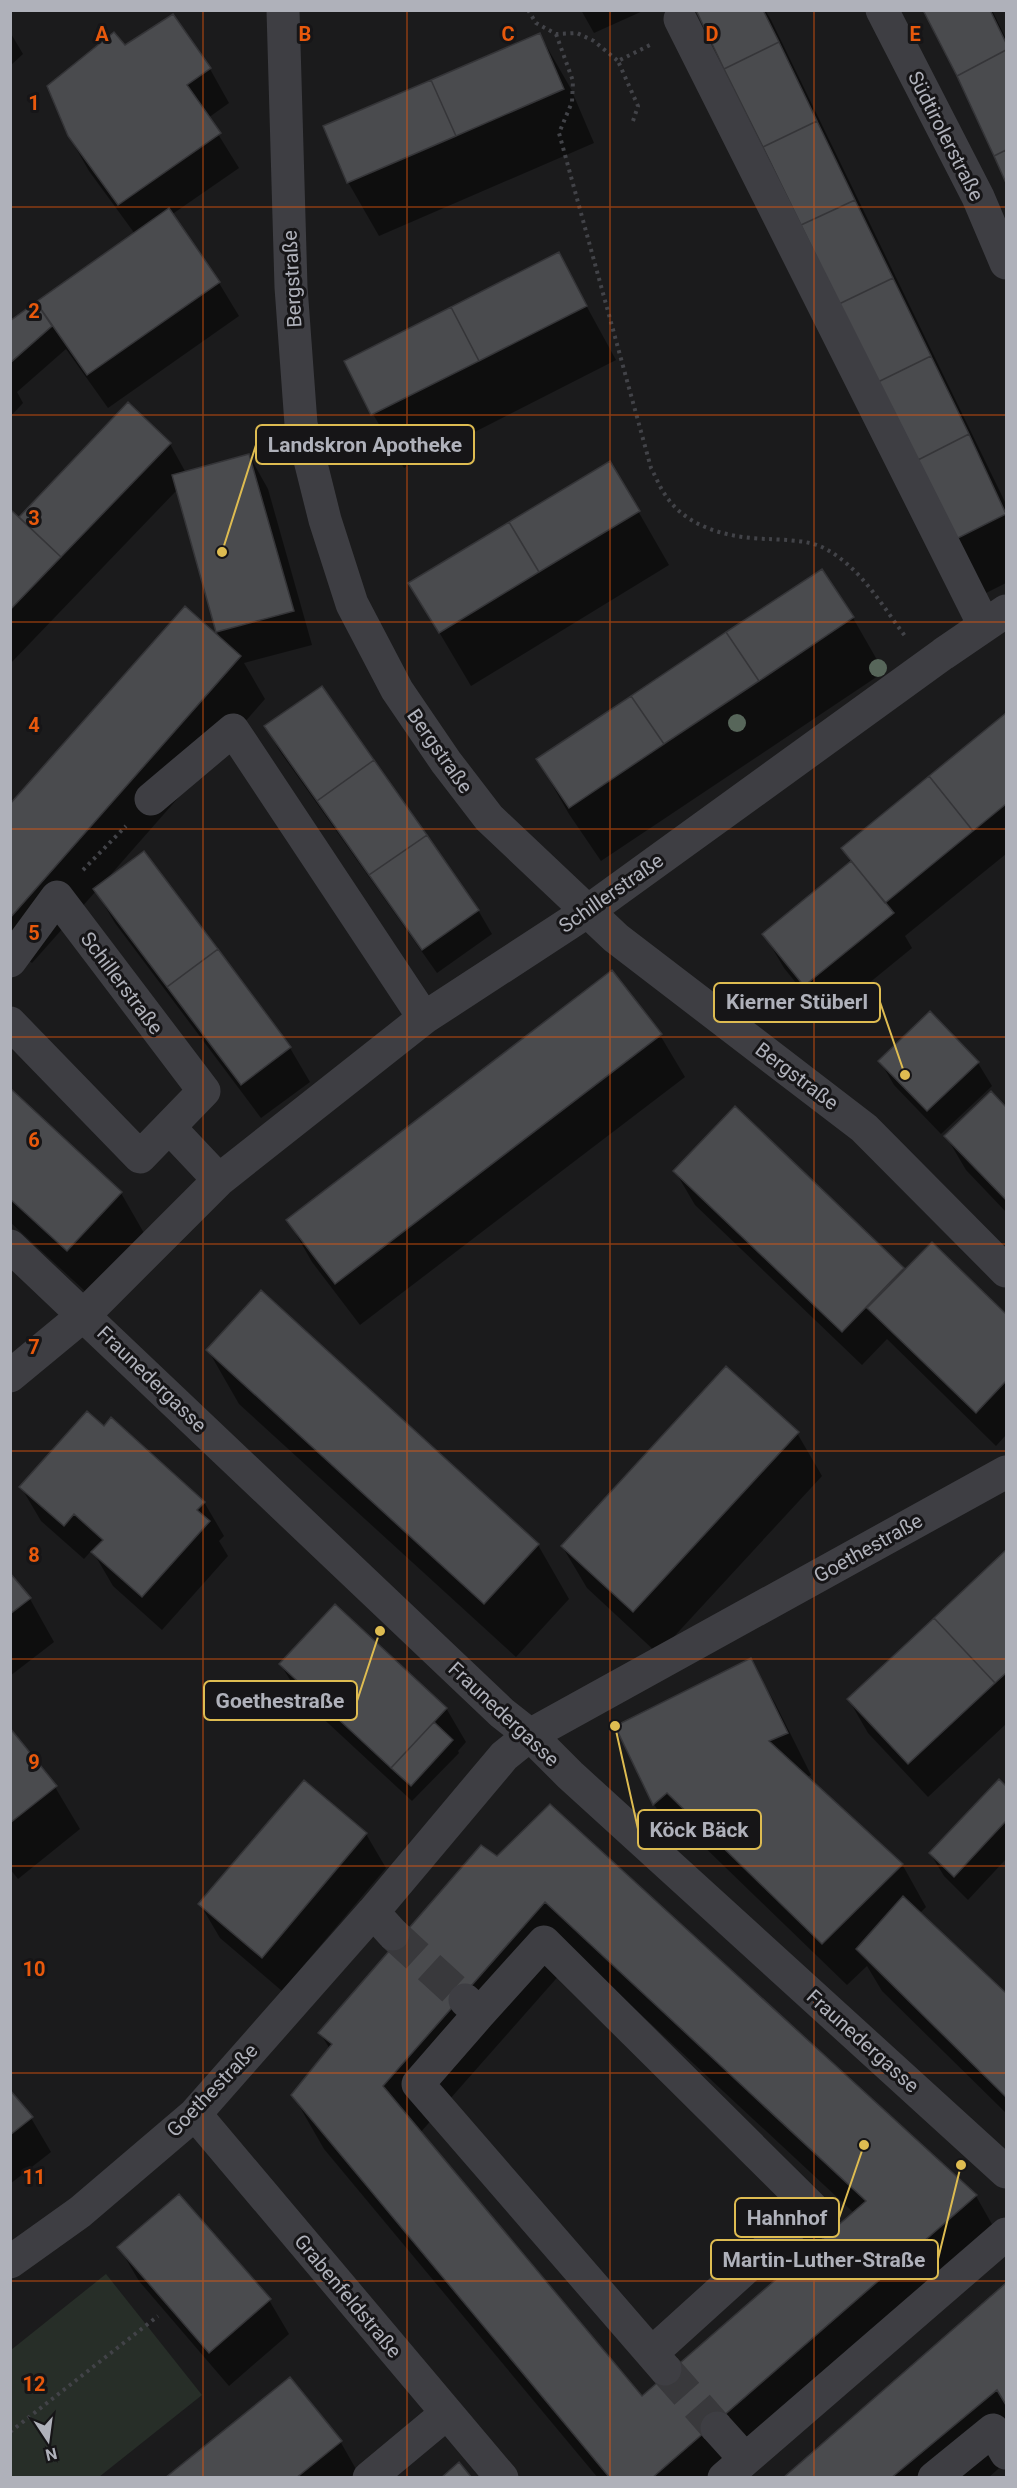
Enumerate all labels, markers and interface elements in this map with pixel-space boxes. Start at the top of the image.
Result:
text: A [95,22,109,46]
text: B [299,22,311,46]
text: C [501,22,515,46]
text: D [706,22,719,46]
text: E [909,22,921,46]
street label: Südtirolerstraße [903,67,989,205]
text: 1 [28,91,40,115]
street label: Bergstraße [277,230,307,328]
text: 2 [28,299,40,323]
callout: Landskron Apotheke [256,425,474,464]
text: Landskron Apotheke [268,433,462,457]
text: 3 [28,506,40,530]
street label: Bergstraße [402,704,478,798]
text: 4 [28,713,40,737]
street label: Schillerstraße [554,848,668,938]
text: 5 [28,921,40,945]
street label: Schillerstraße [76,927,168,1039]
callout: Kierner Stüberl [714,983,880,1022]
text: Kierner Stüberl [726,990,868,1014]
street label: Bergstraße [751,1037,843,1115]
text: 6 [28,1128,40,1152]
street label: Fraunedergasse [92,1321,212,1437]
text: 7 [28,1335,40,1359]
street label: Goethestraße [810,1508,926,1588]
text: 8 [28,1543,40,1567]
street label: Fraunedergasse [444,1657,564,1771]
callout: Goethestraße [204,1681,357,1720]
text: Goethestraße [216,1689,344,1713]
text: 9 [28,1750,40,1774]
callout: Köck Bäck [638,1810,761,1849]
text: Köck Bäck [649,1818,749,1842]
text: 10 [23,1957,45,1981]
street label: Fraunedergasse [802,1984,924,2098]
street label: Goethestraße [162,2038,262,2142]
text: 11 [23,2165,45,2189]
callout: Hahnhof [735,2198,839,2237]
text: Hahnhof [747,2206,828,2230]
street label: Grabenfeldstraße [289,2229,407,2363]
callout: Martin-Luther-Straße [711,2240,938,2279]
text: Martin-Luther-Straße [723,2248,925,2272]
text: 12 [23,2372,45,2396]
north arrow [18,2410,78,2470]
text: N [44,2444,59,2465]

